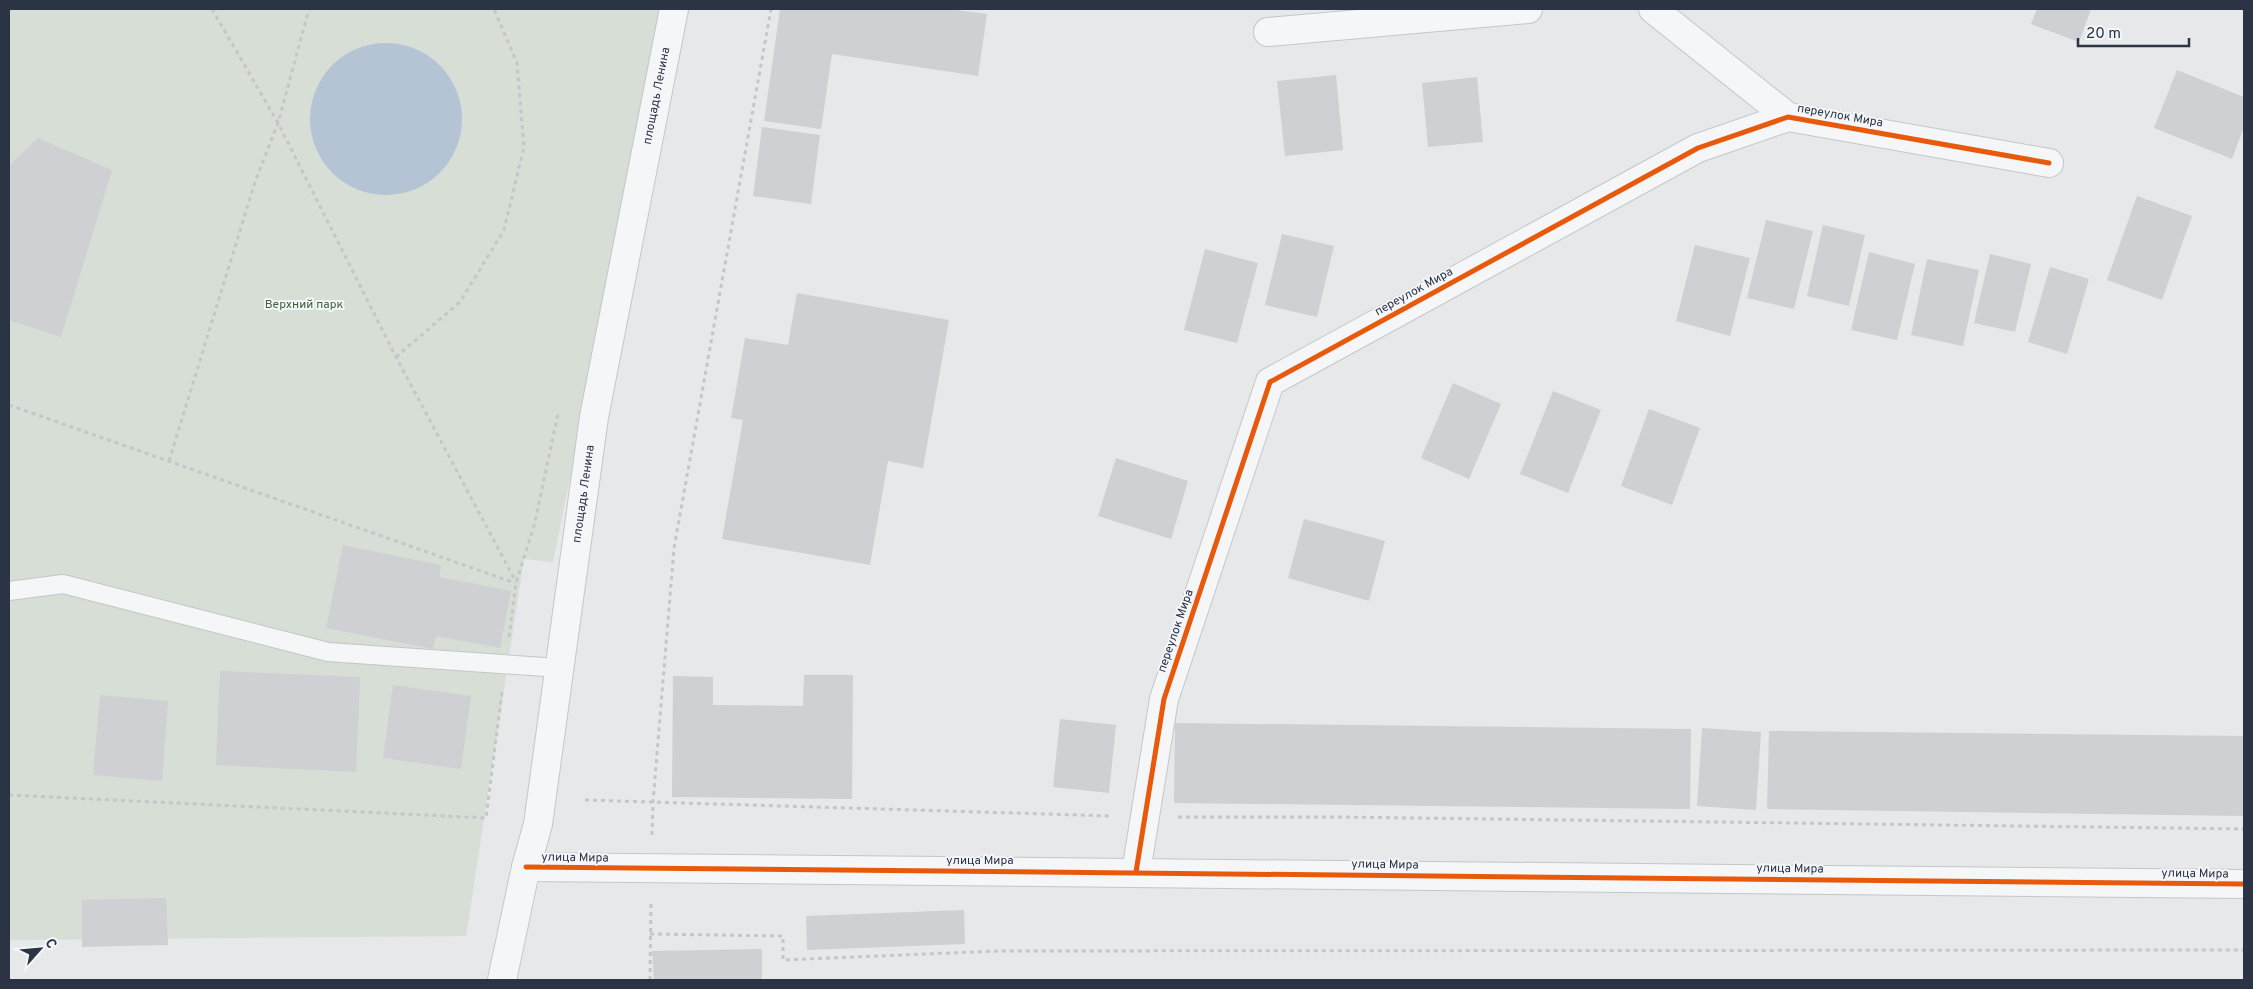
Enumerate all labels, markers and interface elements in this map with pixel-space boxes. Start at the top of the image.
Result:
scale bar [2078,15,2189,47]
text: 20 m [2086,25,2121,44]
street label: площадь Ленина [640,46,674,146]
street label: переулок Мира [1796,101,1884,131]
street label: переулок Мира [1372,264,1456,320]
park label: Верхний парк [265,297,343,313]
street label: площадь Ленина [569,444,599,544]
street label: переулок Мира [1154,587,1198,675]
street label: улица Мира [541,849,609,867]
street label: улица Мира [946,853,1014,869]
street label: улица Мира [1351,856,1419,874]
street label: улица Мира [1756,860,1824,878]
street label: улица Мира [2161,865,2229,883]
north arrow [15,924,65,974]
text: С [41,936,60,952]

